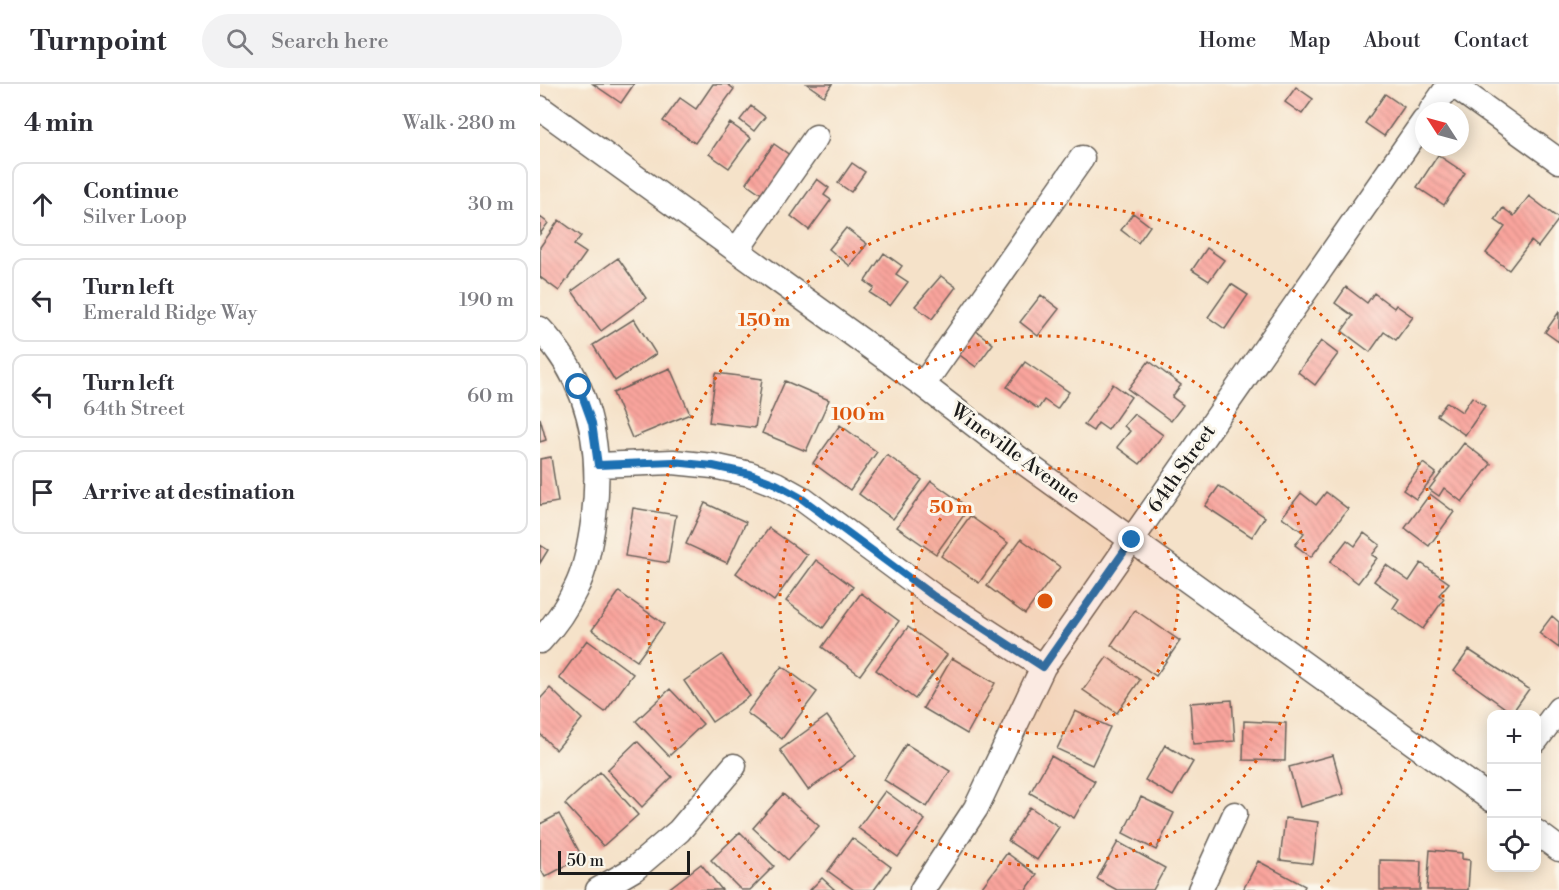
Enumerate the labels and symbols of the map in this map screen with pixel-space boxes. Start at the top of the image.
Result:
north arrow [1415,102,1469,156]
text: 150 m [738,309,791,332]
route start [565,373,591,399]
street label: Wineville Avenue [944,398,1085,510]
text: 100 m [831,403,885,426]
street label: 64th Street [1142,420,1222,518]
text: 50 m [929,496,973,519]
route end [1118,526,1144,552]
centre of rings [1035,591,1055,611]
scale bar [558,848,690,876]

